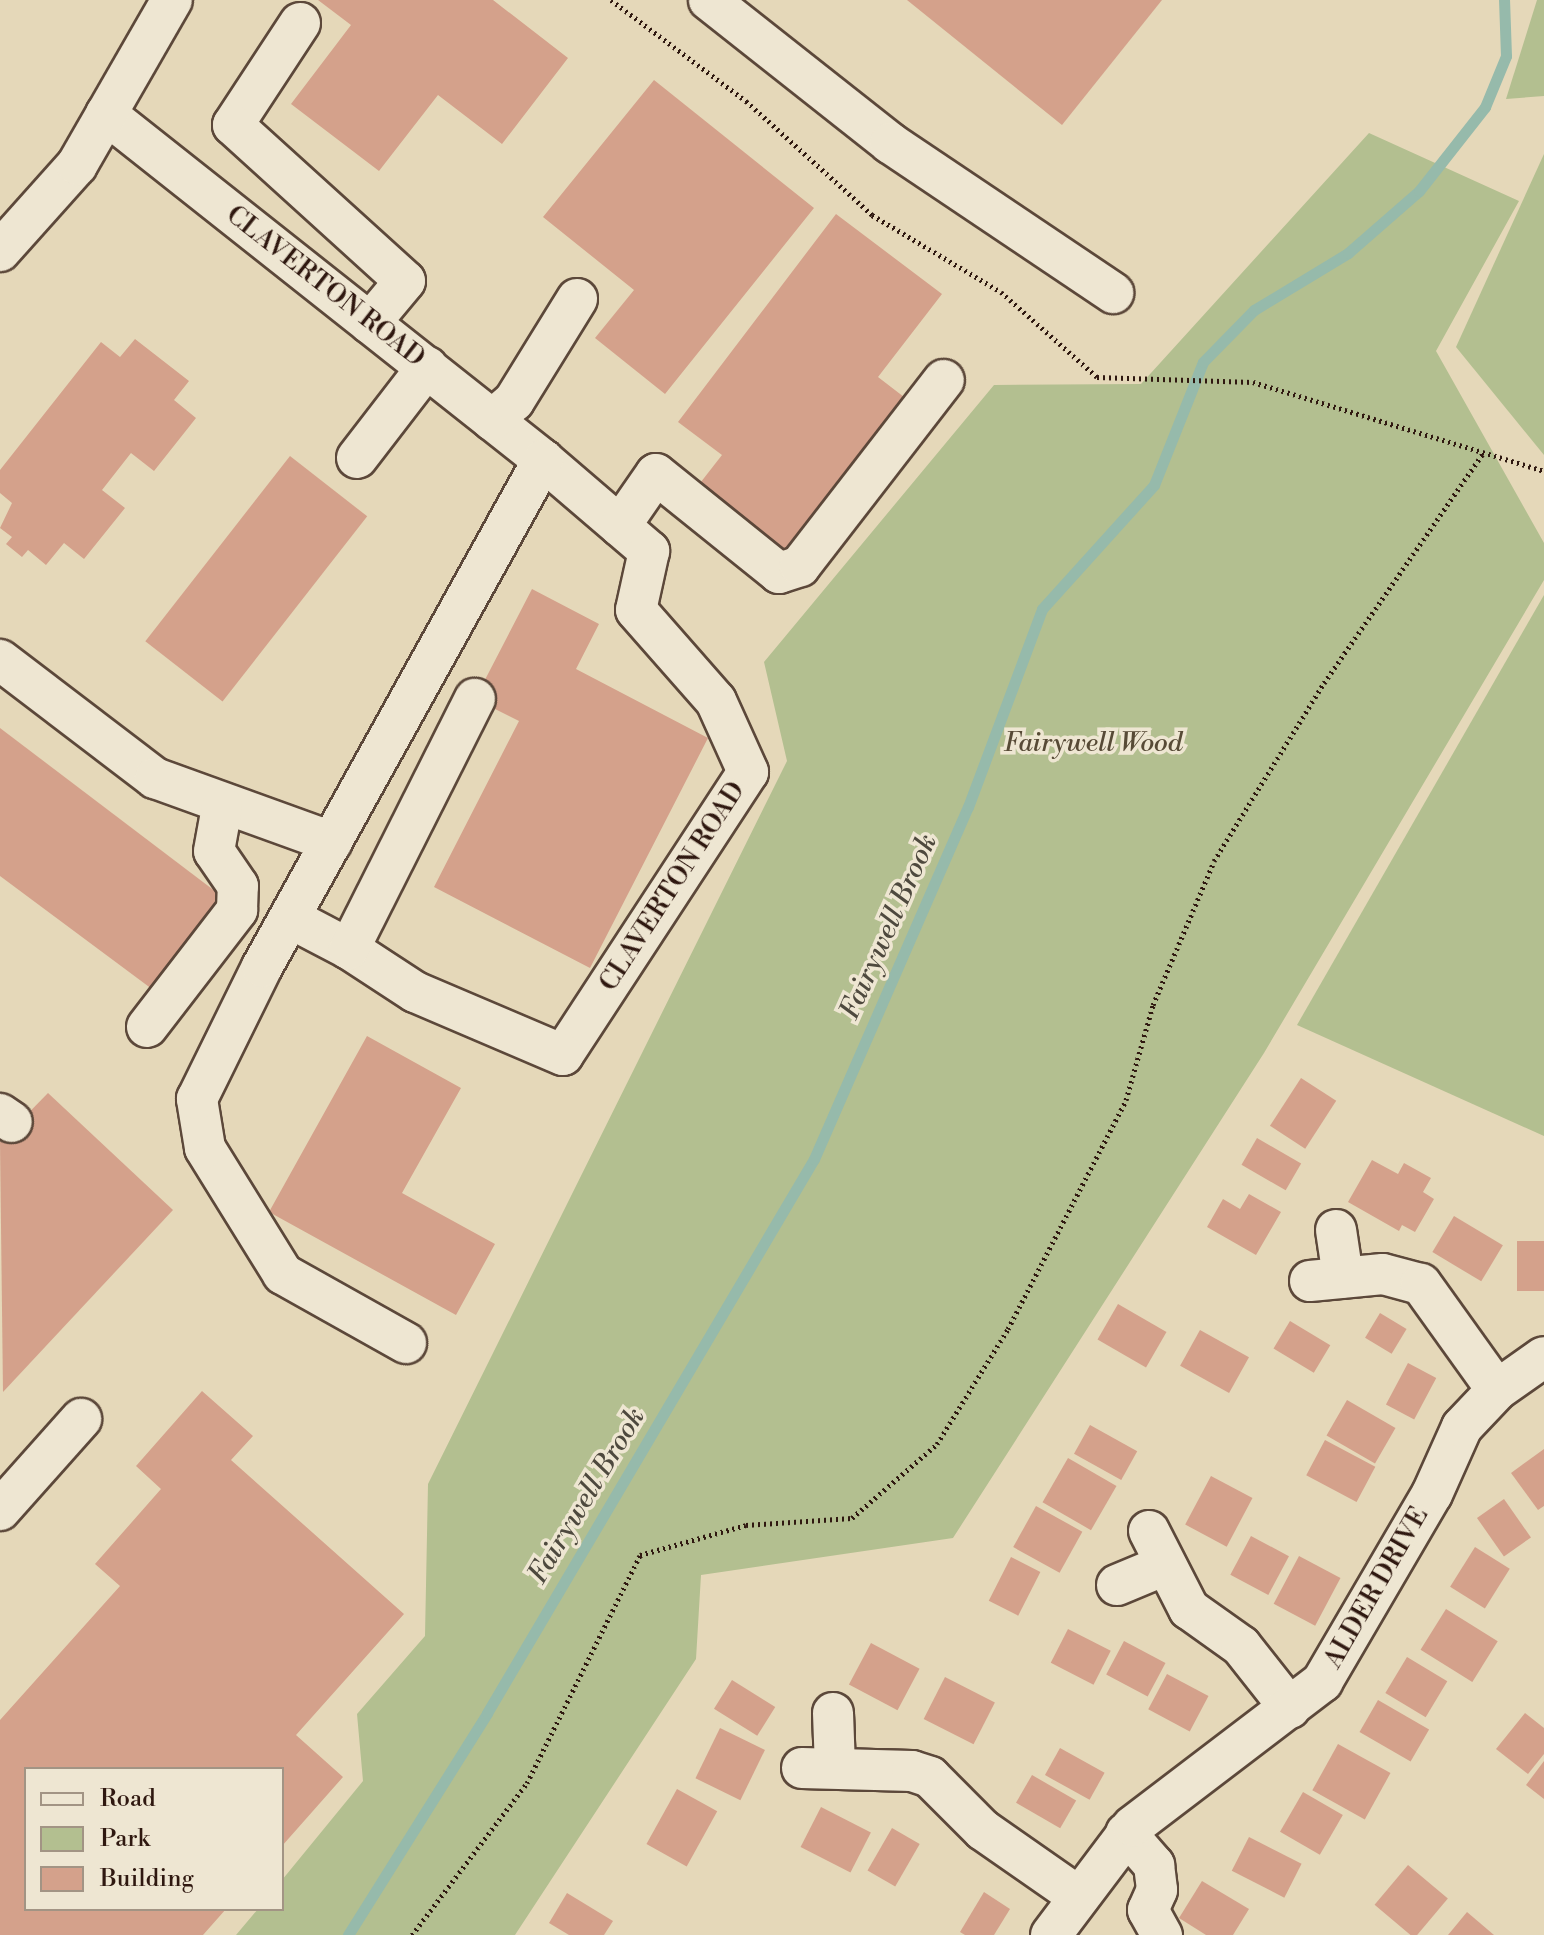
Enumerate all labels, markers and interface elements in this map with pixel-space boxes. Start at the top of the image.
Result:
street label: CLAVERTON ROAD [220,200,430,374]
park label: Fairywell Wood [1004,728,1182,760]
street label: CLAVERTON ROAD [594,777,752,997]
water label: Fairywell Brook [833,829,945,1025]
water label: Fairywell Brook [521,1402,653,1590]
street label: ALDER DRIVE [1318,1502,1436,1674]
legend [24,1767,284,1911]
text: Road [100,1784,156,1814]
text: Park [100,1824,150,1854]
text: Building [100,1864,194,1894]

